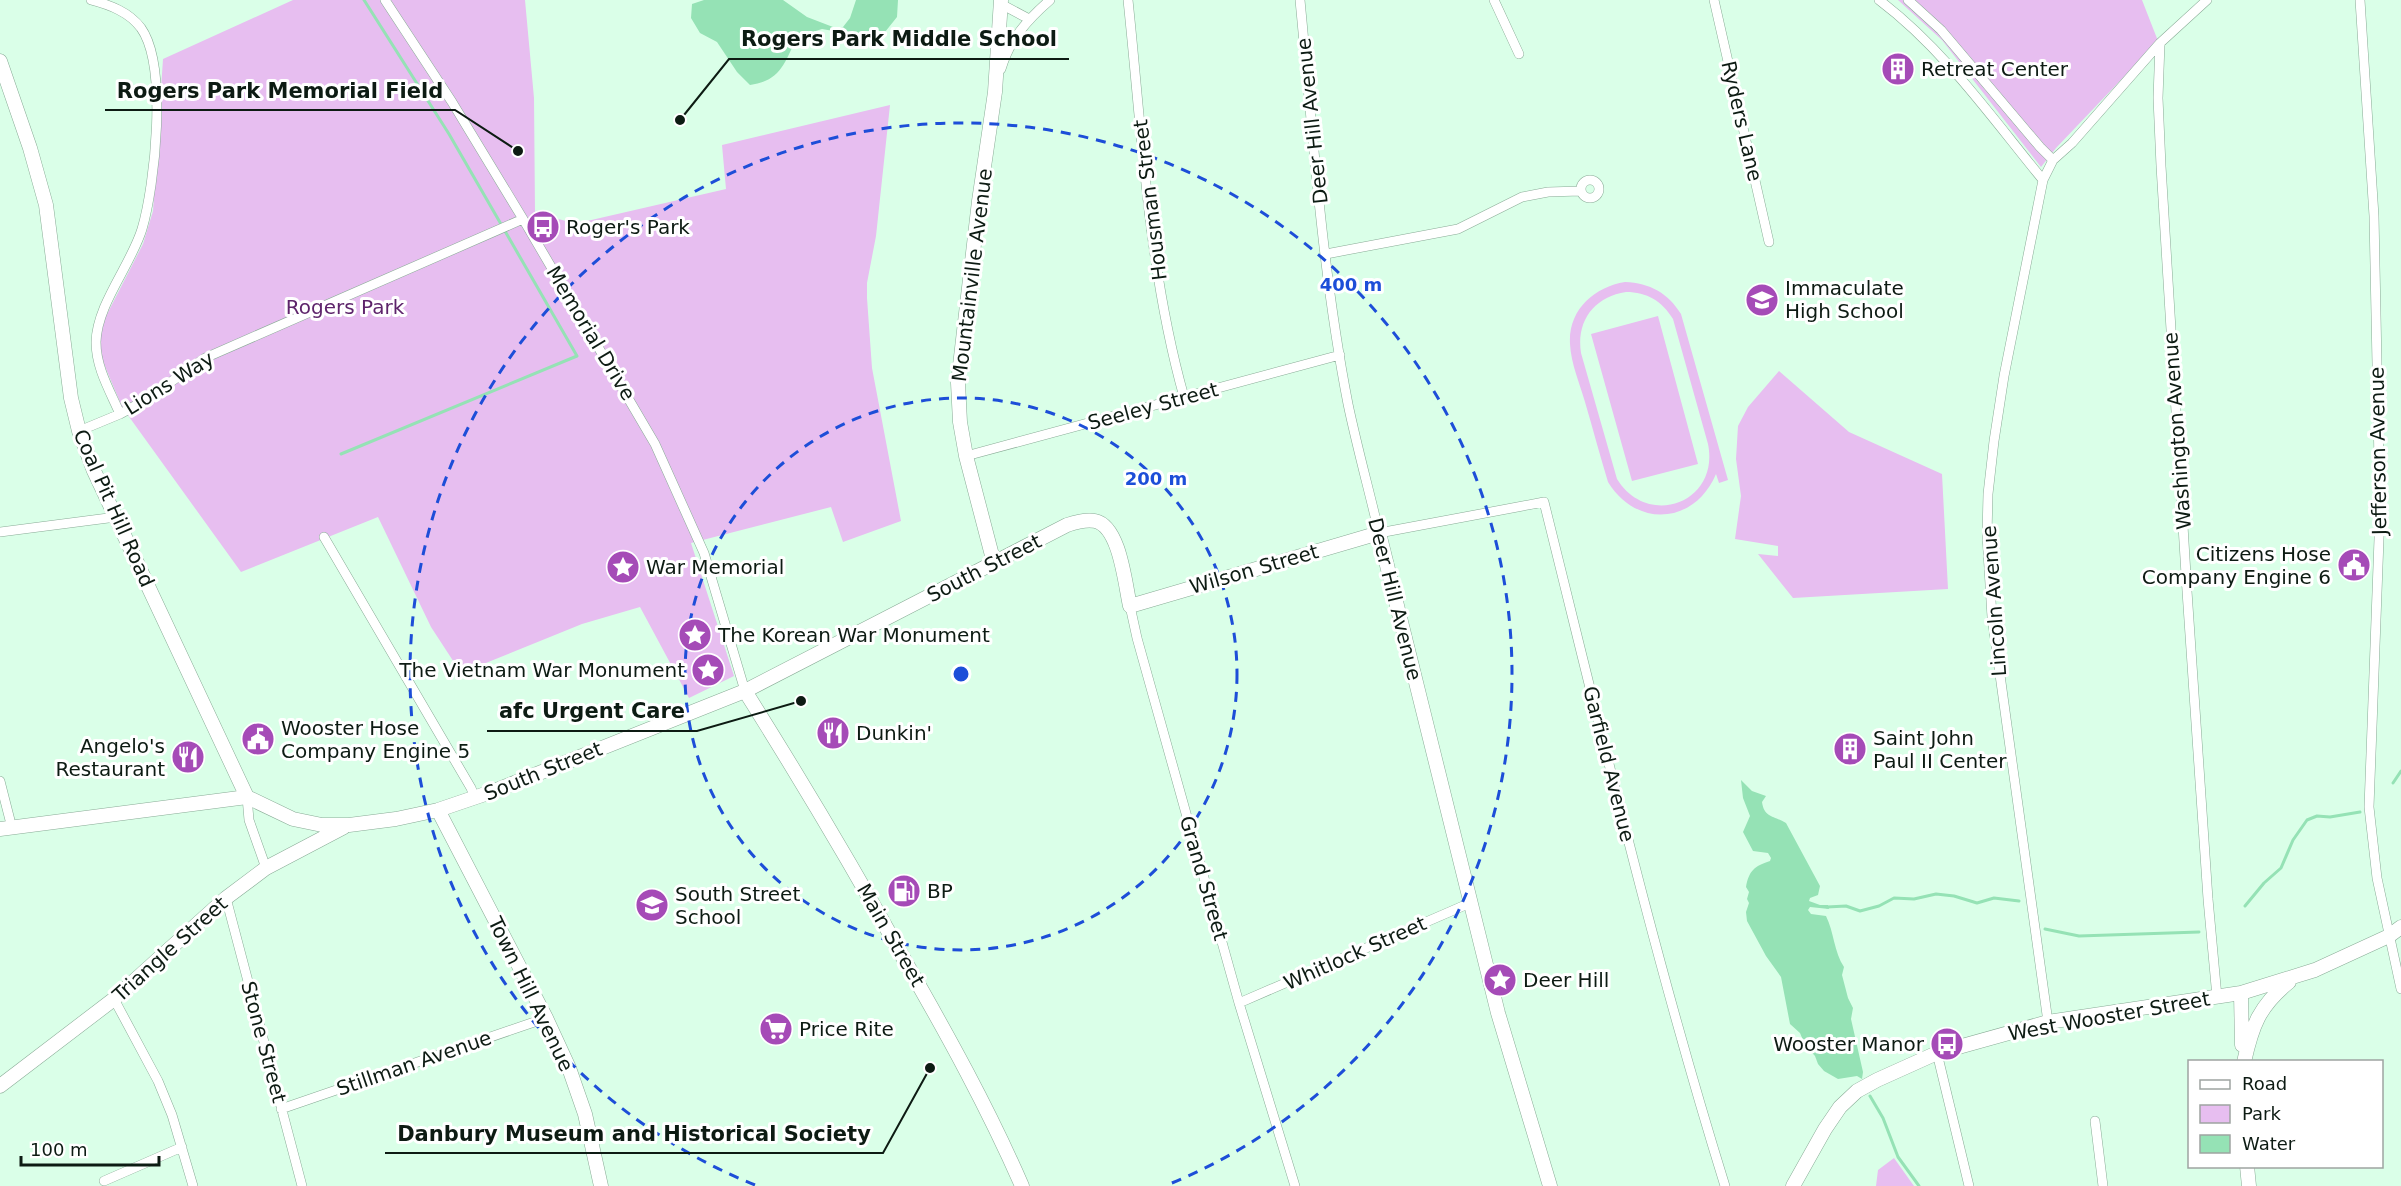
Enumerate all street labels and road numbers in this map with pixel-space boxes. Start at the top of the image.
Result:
street label: Deer Hill Avenue [1291,37,1333,205]
street label: Ryders Lane [1716,58,1768,184]
street label: Housman Street [1128,118,1172,282]
street label: Mountainville Avenue [947,167,997,383]
street label: Memorial Drive [541,261,641,405]
street label: Washington Avenue [2158,331,2196,531]
street label: Lions Way [120,346,218,420]
street label: Jefferson Avenue [2365,367,2392,537]
street label: Seeley Street [1085,377,1221,435]
street label: Coal Pit Hill Road [68,425,160,591]
street label: Deer Hill Avenue [1363,515,1427,683]
street label: Lincoln Avenue [1977,525,2011,677]
street label: South Street [923,529,1045,607]
street label: Wilson Street [1187,539,1321,599]
street label: Garfield Avenue [1578,684,1640,844]
street label: South Street [480,736,606,806]
street label: Grand Street [1175,813,1233,943]
street label: Main Street [852,879,930,991]
street label: Triangle Street [107,891,232,1007]
street label: Whitlock Street [1280,911,1430,995]
street label: Town Hill Avenue [483,912,579,1075]
street label: Stone Street [236,979,292,1106]
street label: West Wooster Street [2006,986,2212,1046]
street label: Stillman Avenue [333,1025,495,1101]

